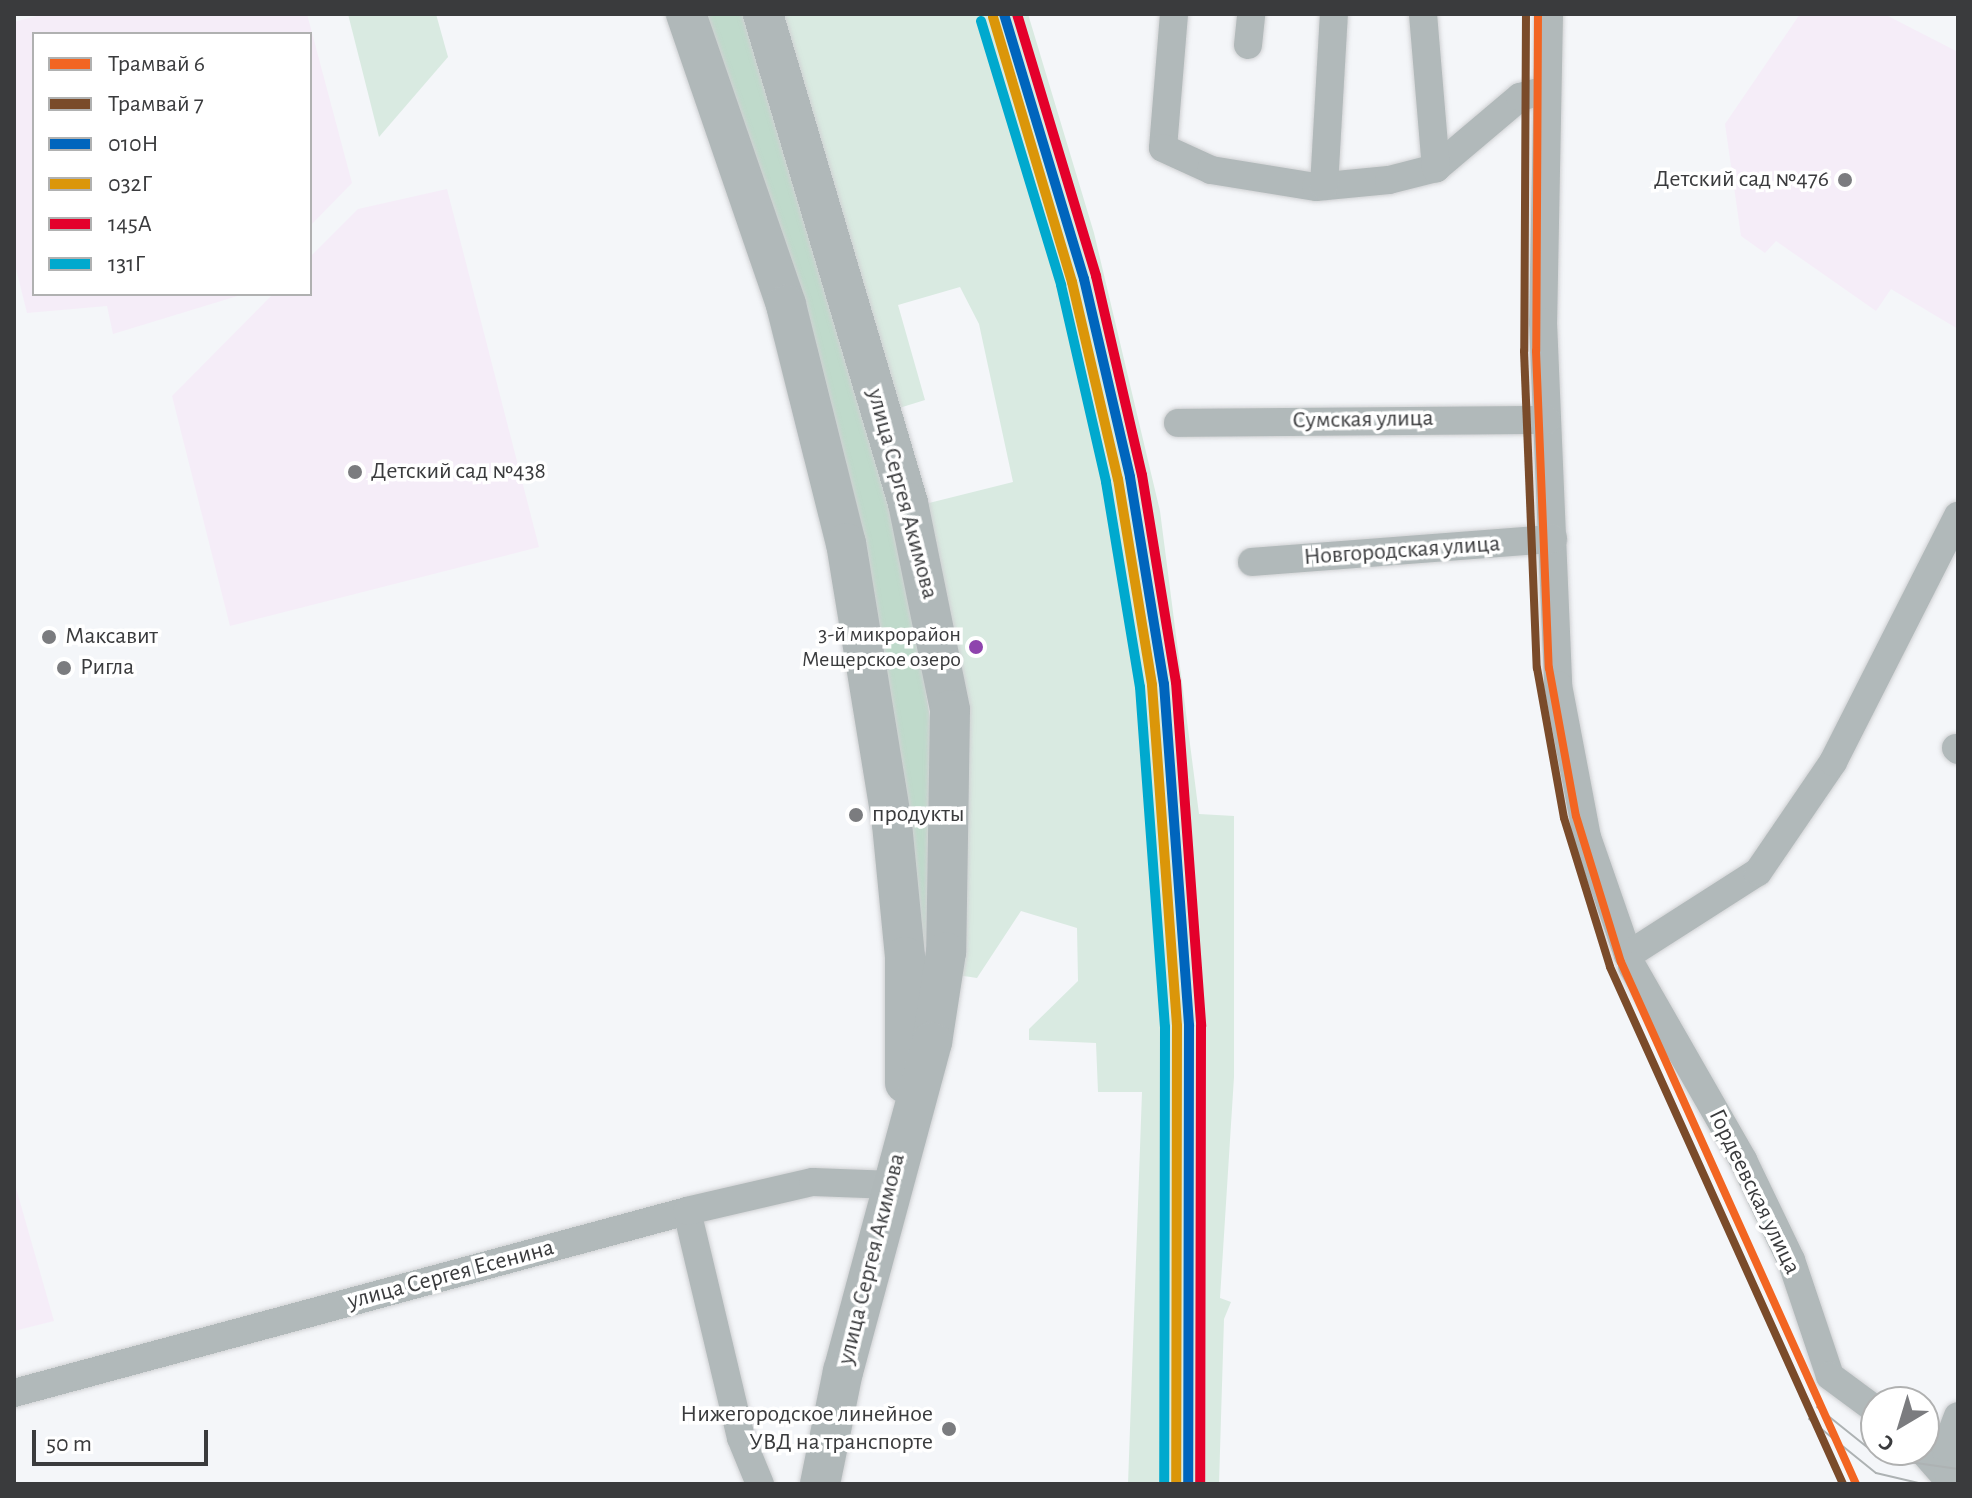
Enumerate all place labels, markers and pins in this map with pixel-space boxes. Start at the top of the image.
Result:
place label: Детский сад №476 [1654,166,1829,194]
marker: Детский сад №476 [1836,171,1854,189]
place label: Детский сад №438 [371,458,546,486]
marker: Детский сад №438 [346,463,364,481]
place label: 3-й микрорайон Мещерское озеро [802,621,961,672]
place label: Максавит [65,623,158,651]
marker: Максавит [40,628,58,646]
marker: 3-й микрорайон Мещерское озеро [968,639,984,655]
place label: Ригла [80,654,134,682]
marker: Ригла [55,659,73,677]
place label: продукты [872,801,965,829]
marker: продукты [847,806,865,824]
place label: Нижегородское линейное УВД на транспорте [680,1401,933,1457]
marker: Нижегородское линейное УВД на транспорте [940,1420,958,1438]

